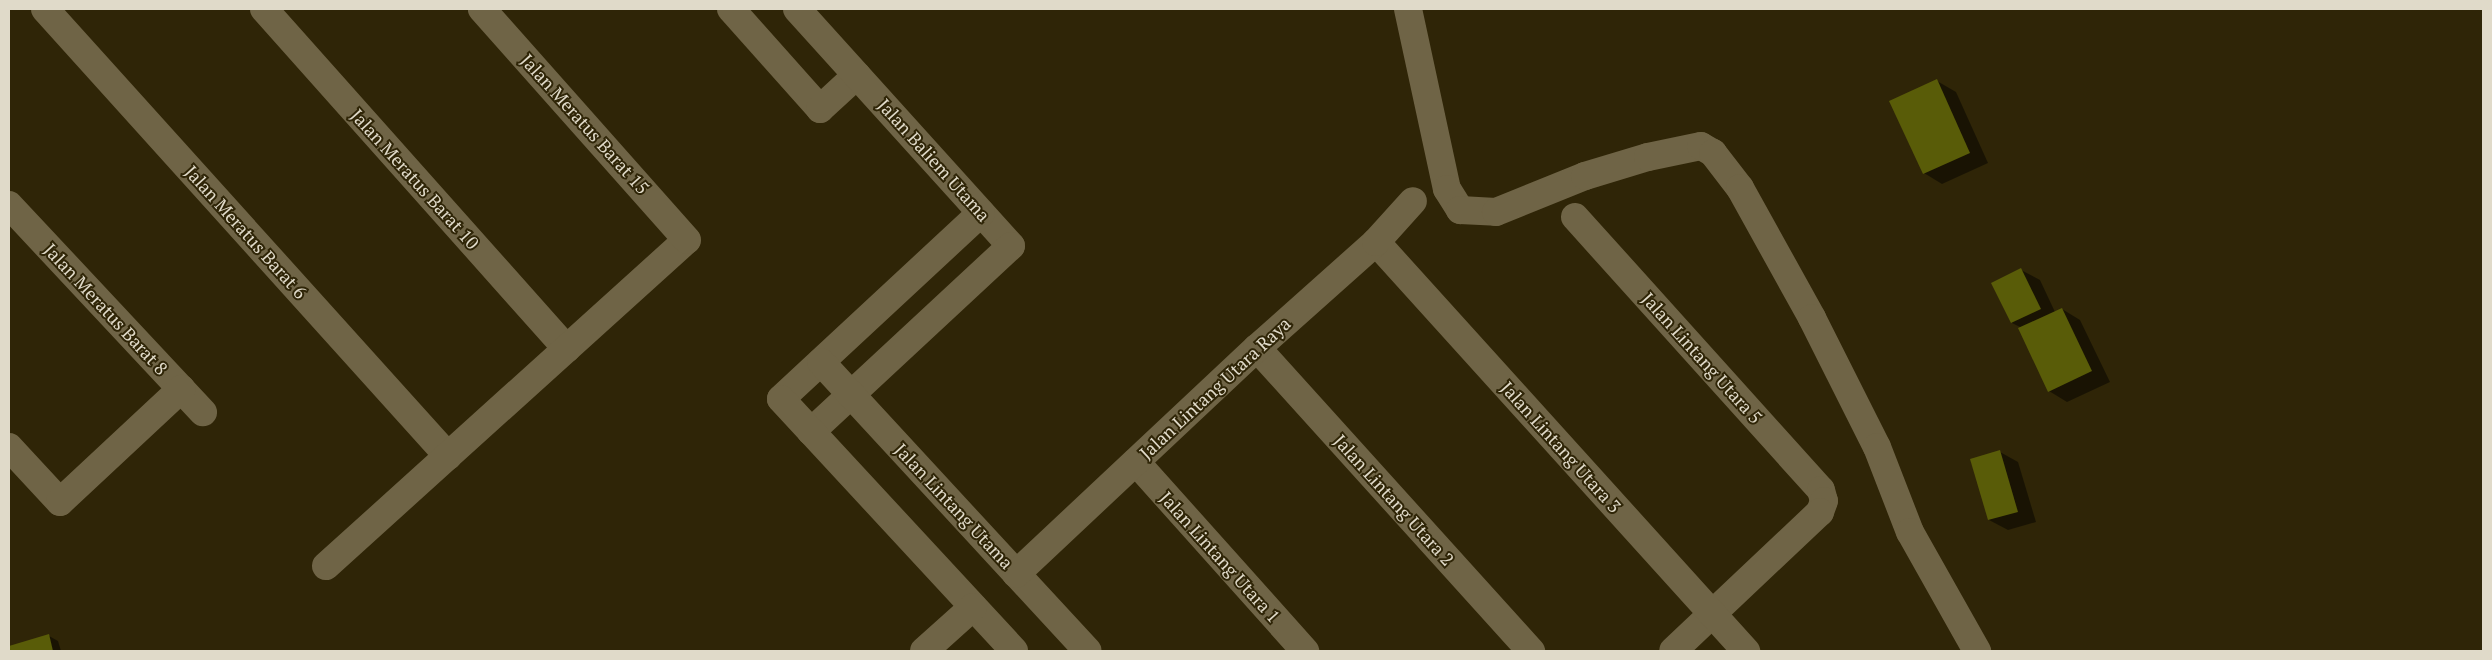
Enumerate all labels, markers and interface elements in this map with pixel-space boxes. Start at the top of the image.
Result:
street label: Jalan Meratus Barat 15 [516,50,654,198]
street label: Jalan Baliem Utama [873,94,995,226]
street label: Jalan Meratus Barat 10 [346,105,484,253]
street label: Jalan Meratus Barat 6 [181,161,311,303]
street label: Jalan Meratus Barat 8 [40,239,172,379]
street label: Jalan Lintang Utara 5 [1637,288,1767,428]
street label: Jalan Lintang Utara Raya [1135,313,1295,463]
street label: Jalan Lintang Utara 3 [1496,377,1626,517]
street label: Jalan Lintang Utara 2 [1329,430,1459,570]
street label: Jalan Lintang Utama [890,439,1018,573]
street label: Jalan Lintang Utara 1 [1155,487,1285,627]

